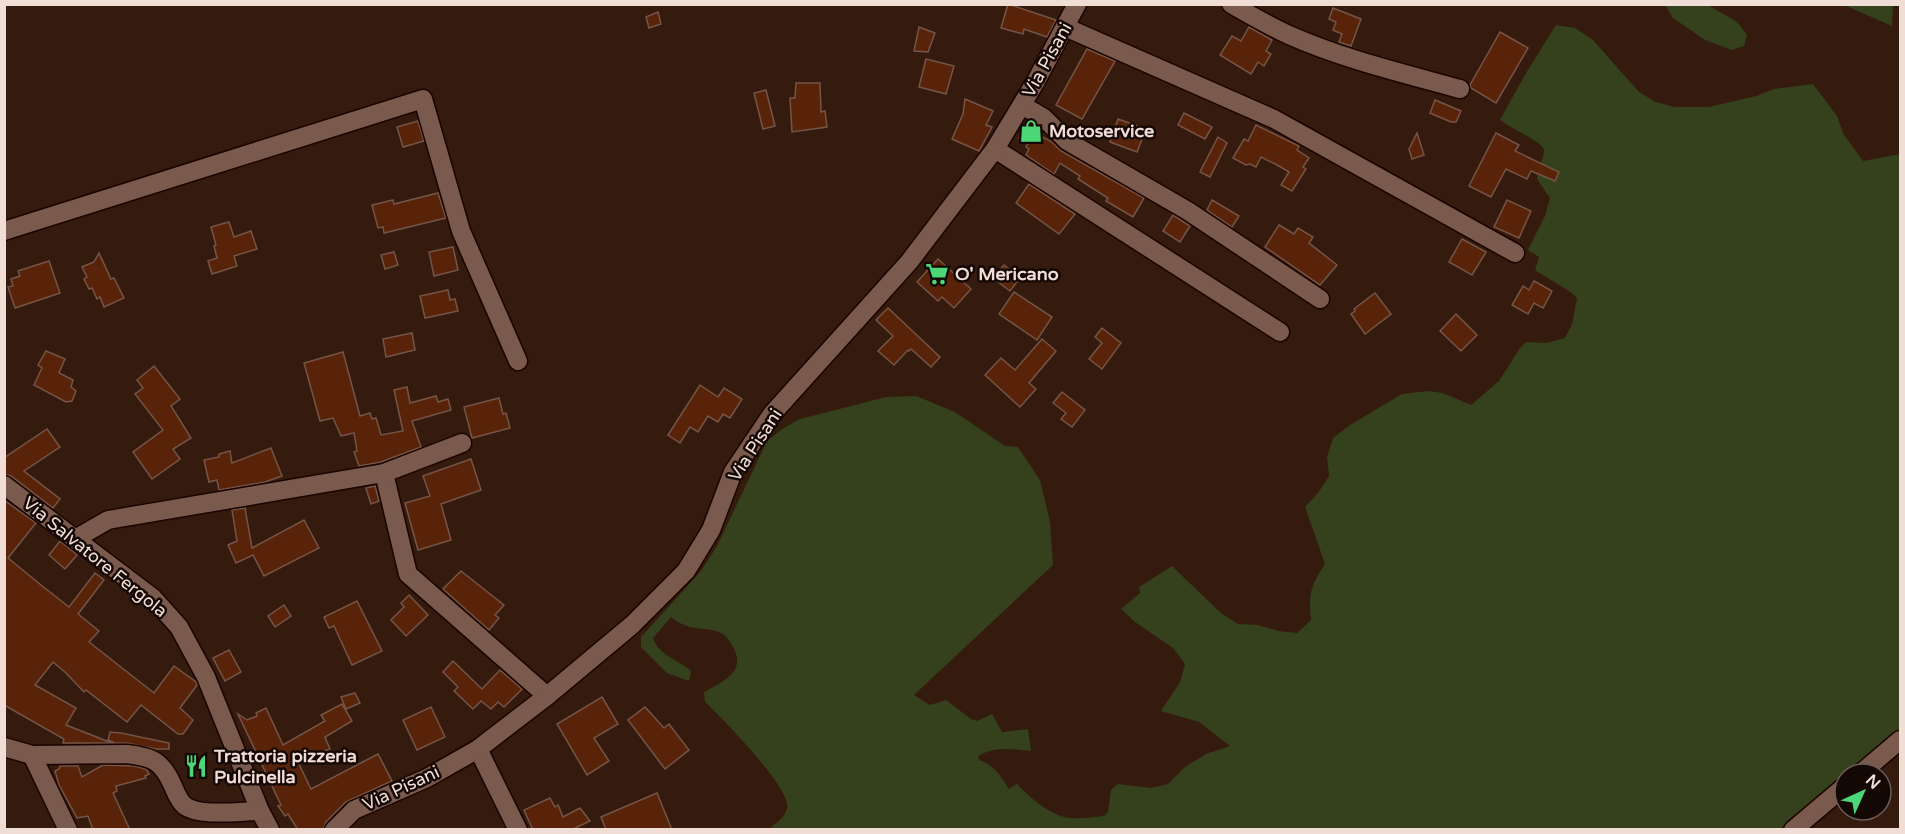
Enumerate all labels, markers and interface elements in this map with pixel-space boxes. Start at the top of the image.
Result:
street label: Via Pisani [1017,19,1077,101]
shop icon: Motoservice [1018,118,1044,144]
place label: Motoservice [1049,120,1154,142]
supermarket icon: O' Mericano [924,261,950,287]
place label: O' Mericano [955,263,1059,285]
street label: Via Pisani [723,405,787,485]
street label: Via Salvatore Fergola [18,492,172,622]
place label: Trattoria pizzeria Pulcinella [213,745,357,788]
restaurant icon: Trattoria pizzeria Pulcinella [183,753,209,779]
street label: Via Pisani [359,761,443,815]
north arrow [1833,762,1893,822]
text: N [1861,770,1885,794]

